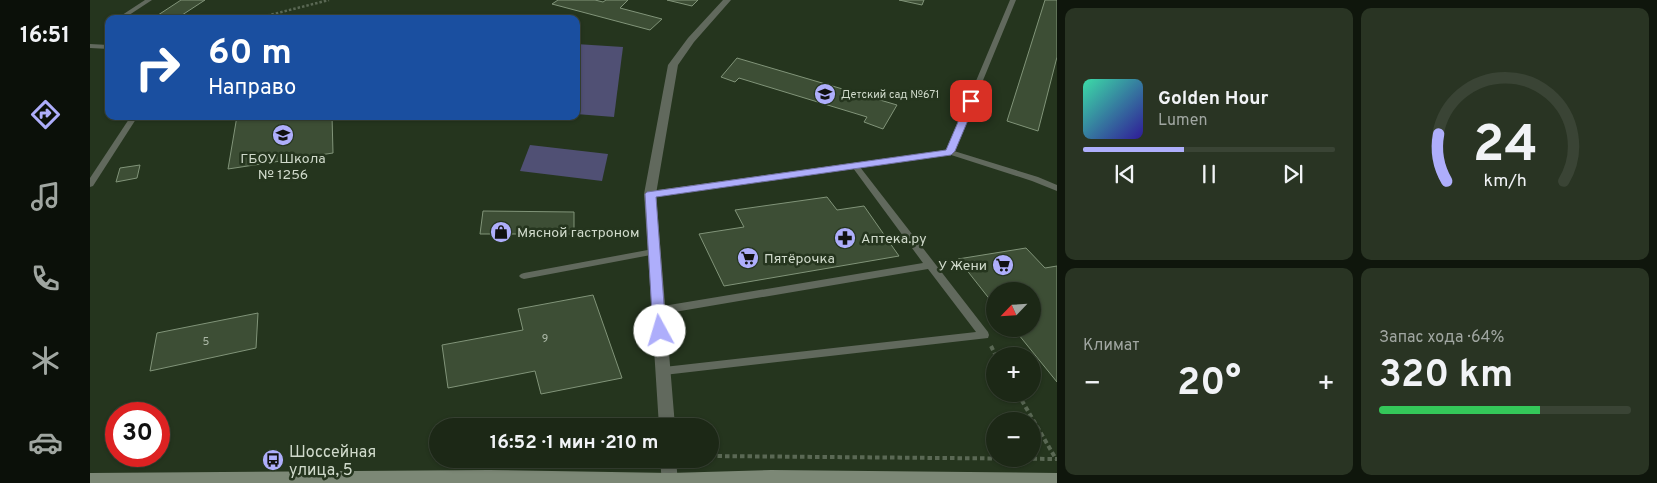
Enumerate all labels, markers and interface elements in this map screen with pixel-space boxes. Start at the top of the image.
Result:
text: 16:51 [20,23,70,50]
text: 60 m [208,32,292,76]
icon: right [125,35,190,100]
text: Направо [208,75,296,102]
pin [950,80,992,122]
school or university icon: Детский сад №671 [813,82,837,106]
icon: arrive [957,87,985,115]
text: Golden Hour [1158,87,1269,111]
place label: Детский сад №671 [841,88,939,102]
icon: directions [28,97,63,132]
text: Lumen [1158,111,1208,131]
text: 24 [1472,114,1538,180]
school or university icon: ГБОУ Школа № 1256 [271,123,295,147]
place label: ГБОУ Школа № 1256 [240,151,326,184]
icon: previous [1111,160,1139,188]
icon: pause [1195,160,1223,188]
icon: next [1279,160,1307,188]
text: km/h [1483,170,1527,193]
icon: music [28,179,63,214]
shop icon: Мясной гастроном [489,220,513,244]
place label: Мясной гастроном [517,225,639,242]
pharmacy icon: Аптека.ру [833,226,857,250]
place label: Аптека.ру [861,231,927,248]
supermarket icon: Пятёрочка [736,246,760,270]
place label: Пятёрочка [764,251,835,268]
supermarket icon: У Жени [991,253,1015,277]
place label: У Жени [938,258,987,275]
icon: phone [28,261,63,296]
north arrow [986,282,1041,338]
map controls [986,282,1041,467]
position arrow [633,304,685,356]
text: Запас хода · 64% [1379,328,1504,348]
house number: 9 [542,332,548,346]
house number: 5 [203,335,210,349]
text: Климат [1083,336,1140,356]
icon: climate [28,343,63,378]
button: + [986,347,1041,402]
text: 320 km [1379,352,1513,401]
text: 20° [1177,360,1241,409]
text: − [1083,367,1101,403]
text: + [1317,367,1335,403]
speed limit sign: 30 [105,402,170,467]
button: − [986,412,1041,467]
icon: car [28,425,63,460]
text: 16:52 · 1 мин · 210 m [490,431,658,455]
place label: Шоссейная улица, 5 [289,443,376,481]
bus stop icon: Шоссейная улица, 5 [261,448,285,472]

